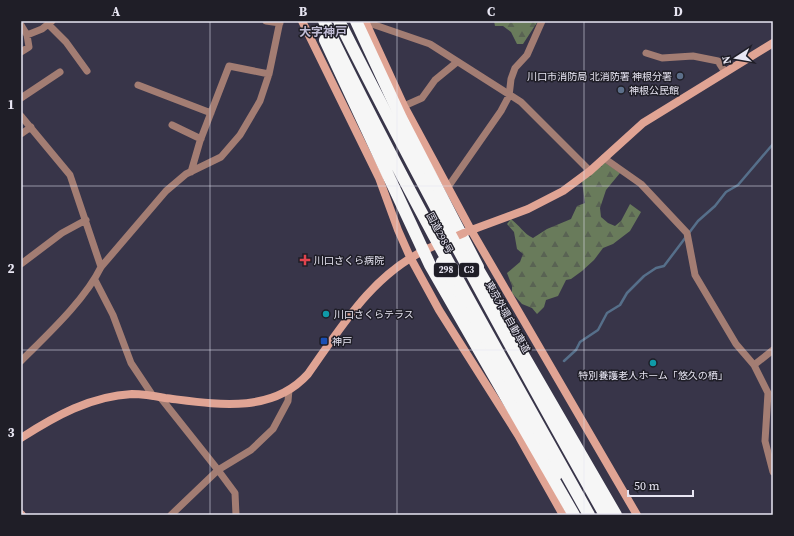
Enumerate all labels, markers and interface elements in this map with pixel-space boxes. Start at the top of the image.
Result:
text: A [112,3,121,20]
text: B [299,3,308,20]
text: C [487,3,495,20]
text: D [673,3,683,20]
district label: 大字神戸 [299,24,347,40]
north arrow [716,38,756,78]
text: N [719,54,735,65]
place label: 川口市消防局 北消防署 神根分署 [527,70,672,83]
marker: 川口市消防局 北消防署 神根分署 [675,71,685,81]
place label: 神根公民館 [629,84,679,97]
marker: 神根公民館 [616,85,626,95]
text: 1 [7,96,15,113]
street label: 国道298号 [424,210,456,256]
marker: 川口さくら病院 [299,254,311,266]
place label: 川口さくら病院 [314,254,384,267]
text: 2 [7,260,15,277]
road number: 298 [434,263,458,277]
road number: C3 [459,263,479,277]
street label: 東京外環自動車道 [483,279,533,355]
place label: 川口さくらテラス [334,308,414,321]
marker: 川口さくらテラス [321,309,331,319]
place label: 神戸 [332,335,352,348]
marker: 神戸 [319,336,329,346]
marker: 特別養護老人ホーム「悠久の栖」 [648,358,658,368]
place label: 特別養護老人ホーム「悠久の栖」 [578,369,728,382]
text: 3 [7,424,15,441]
scale bar [628,472,693,498]
text: 50 m [634,478,660,494]

